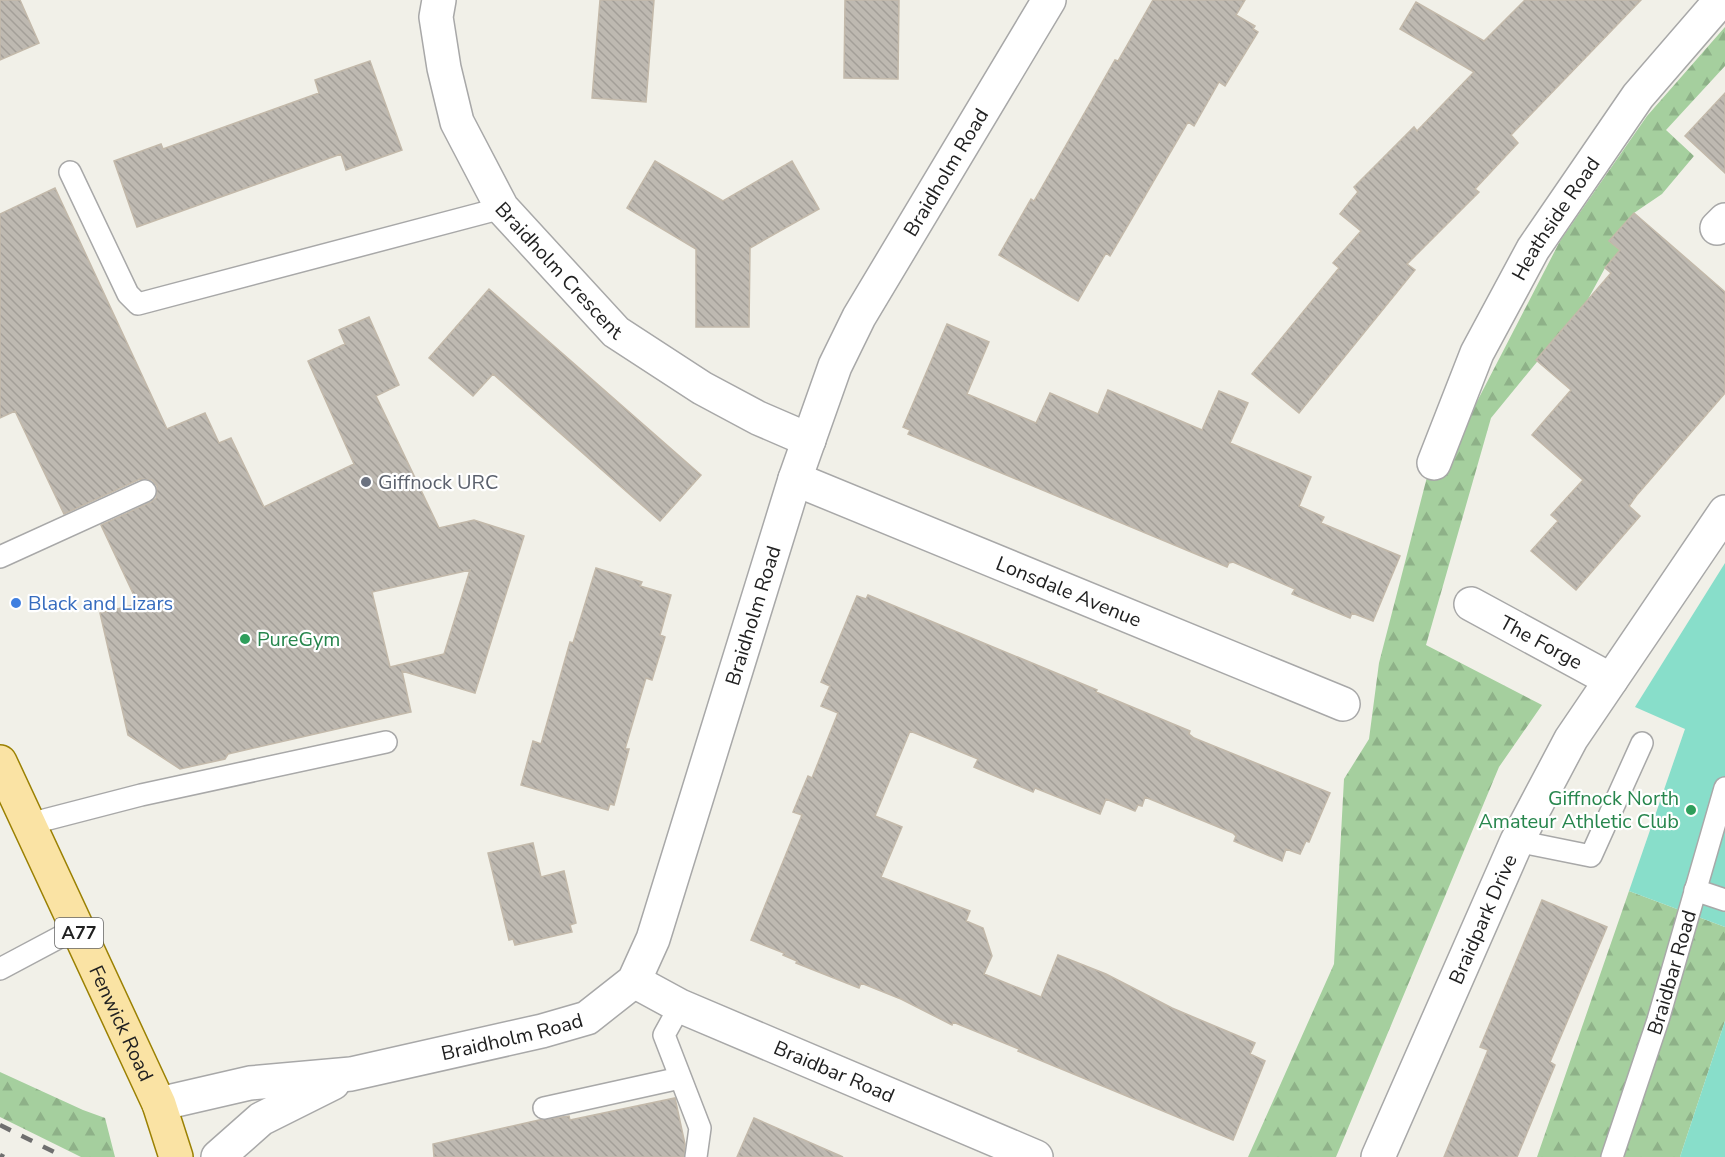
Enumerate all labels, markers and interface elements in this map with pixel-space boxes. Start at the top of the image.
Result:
street label: Braidholm Road [897,103,995,241]
street label: Heathside Road [1506,151,1606,285]
street label: Braidholm Crescent [489,196,628,347]
place label: Giffnock URC [378,469,498,496]
marker: Giffnock URC [359,475,373,489]
street label: Braidholm Road [719,542,788,689]
street label: Lonsdale Avenue [992,550,1145,634]
place label: Black and Lizars [28,590,173,617]
marker: Black and Lizars [9,596,23,610]
street label: The Forge [1495,609,1587,676]
place label: PureGym [257,626,340,653]
marker: PureGym [238,632,252,646]
place label: Giffnock North Amateur Athletic Club [1478,785,1679,835]
marker: Giffnock North Amateur Athletic Club [1684,803,1698,817]
street label: Braidpark Drive [1443,850,1524,989]
street label: Braidbar Road [1641,907,1703,1039]
road number: A77 [55,918,103,948]
street label: Fenwick Road [82,961,160,1086]
street label: Braidholm Road [439,1007,586,1067]
street label: Braidbar Road [770,1034,899,1109]

